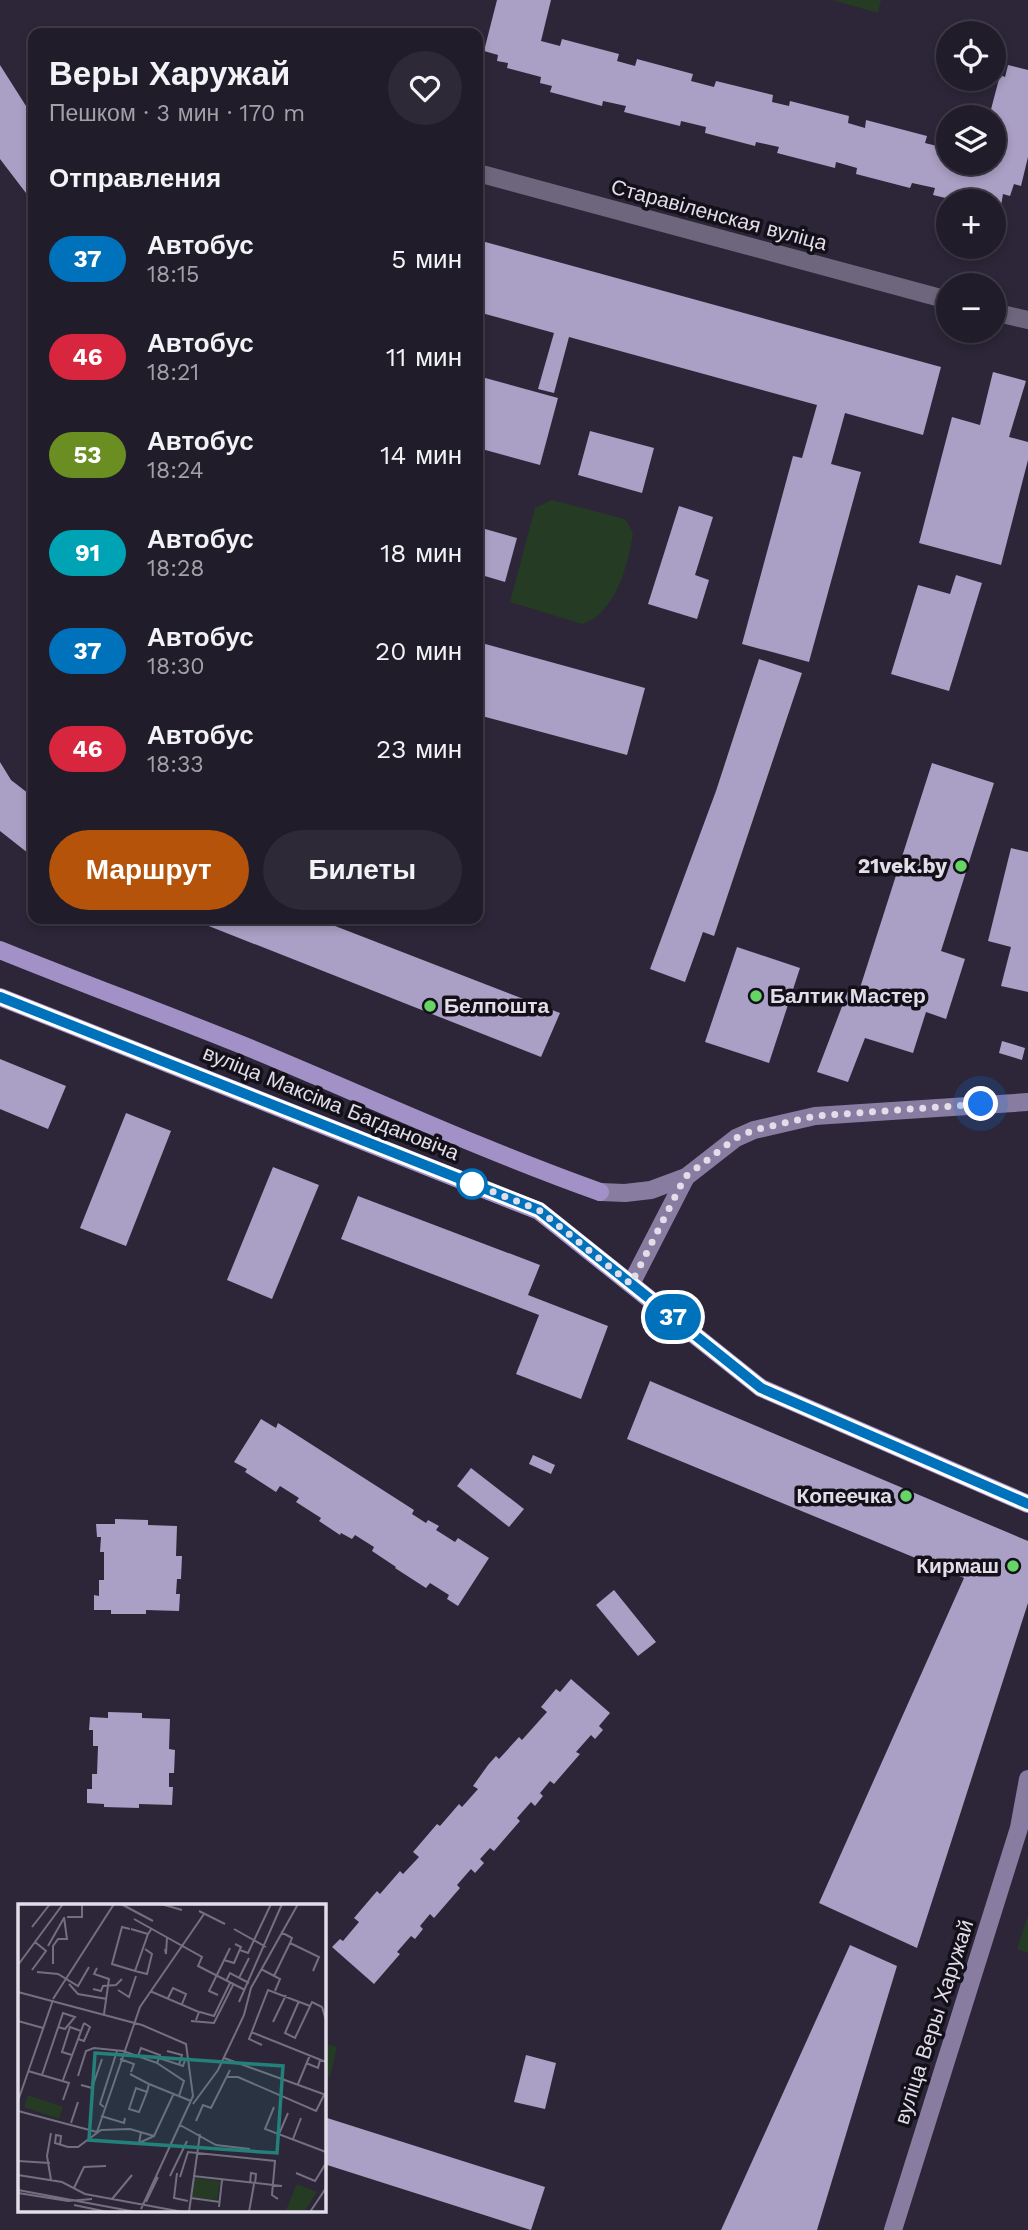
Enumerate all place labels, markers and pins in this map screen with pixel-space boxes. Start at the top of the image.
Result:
place label: 21vek.by [858,853,947,878]
marker: 21vek.by [953,858,969,874]
place label: Балтик Мастер [770,983,926,1008]
marker: Балтик Мастер [748,988,764,1004]
place label: Белпошта [444,993,549,1018]
marker: Белпошта [422,998,438,1014]
unlabelled marker [457,1169,487,1199]
place label: Копеечка [796,1483,892,1508]
marker: Копеечка [898,1488,914,1504]
place label: Кирмаш [916,1553,999,1578]
marker: Кирмаш [1005,1558,1021,1574]

